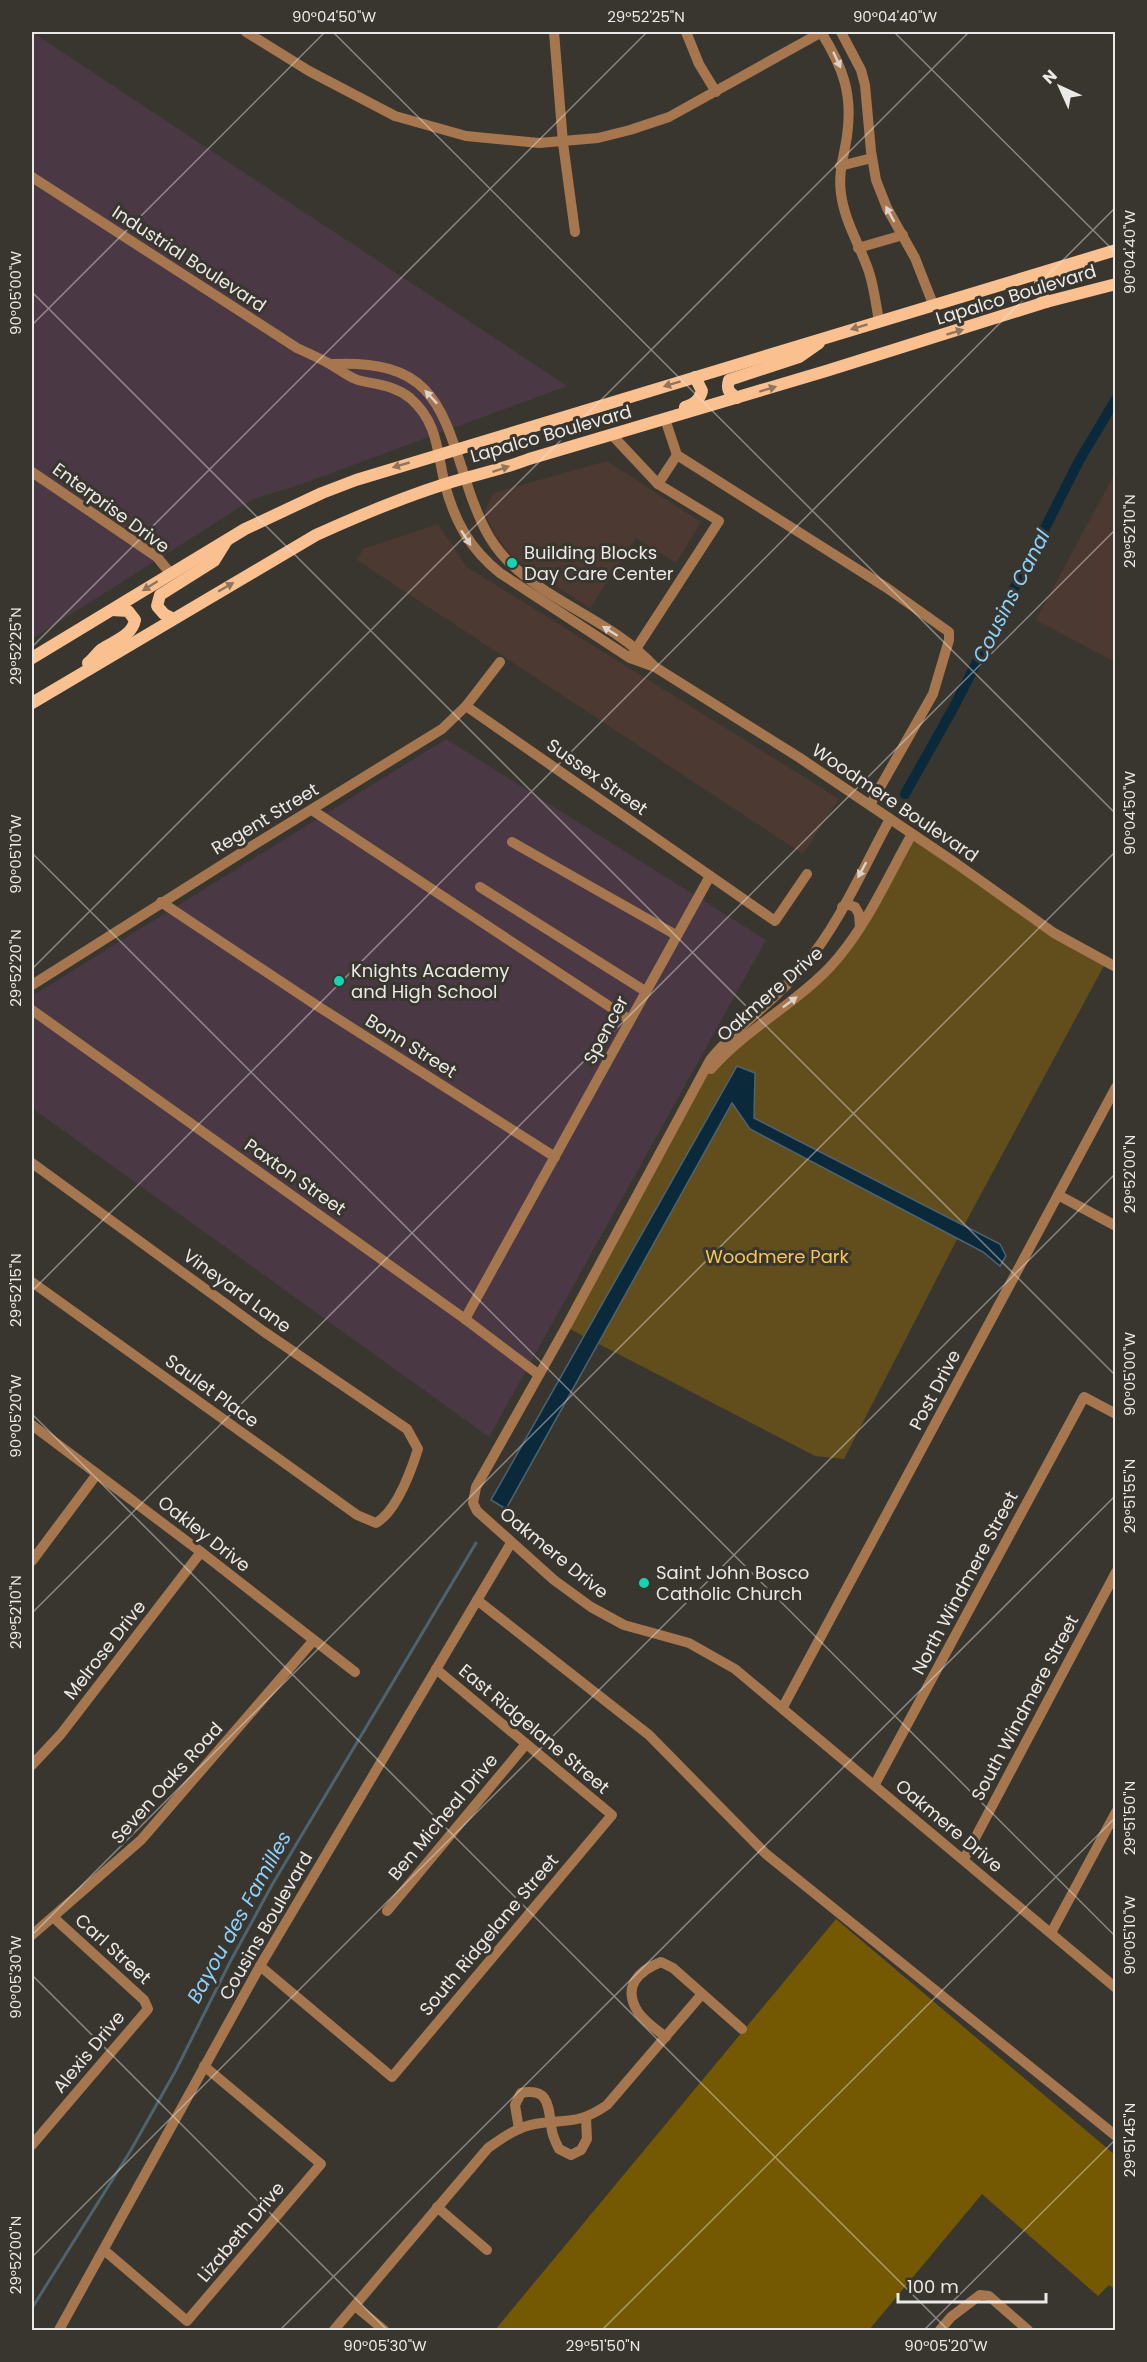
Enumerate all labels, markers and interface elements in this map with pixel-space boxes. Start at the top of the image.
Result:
text: 90°04'50"W [292,6,376,27]
text: 29°52'25"N [607,6,685,27]
text: 90°04'40"W [853,6,937,27]
one-way arrow [832,51,842,69]
north arrow [1030,57,1090,117]
text: N [1037,64,1062,89]
street label: Industrial Boulevard [107,199,271,318]
one-way arrow [885,205,895,222]
text: 90°04'40"W [1119,210,1140,294]
text: 90°05'00"W [5,251,26,335]
street label: Lapalco Boulevard [932,258,1099,331]
one-way arrow [849,323,867,333]
one-way arrow [946,327,964,336]
one-way arrow [663,380,681,389]
one-way arrow [759,384,777,393]
one-way arrow [424,390,438,405]
street label: Lapalco Boulevard [467,399,634,469]
street label: Enterprise Drive [48,457,175,559]
one-way arrow [392,461,410,470]
one-way arrow [492,464,510,474]
text: 29°52'10"N [1119,494,1140,568]
water label: Cousins Canal [965,525,1057,667]
one-way arrow [461,530,472,546]
place label: Building Blocks Day Care Center [524,540,674,586]
marker: Building Blocks Day Care Center [505,556,519,570]
one-way arrow [142,580,158,591]
one-way arrow [218,581,234,592]
text: 29°52'25"N [5,607,26,685]
one-way arrow [602,625,618,636]
street label: Sussex Street [542,732,653,821]
street label: Woodmere Boulevard [807,737,984,868]
text: 90°04'50"W [1119,771,1140,855]
street label: Regent Street [206,777,323,860]
text: 90°05'10"W [5,814,26,894]
one-way arrow [857,862,867,879]
text: 29°52'20"N [5,929,26,1007]
street label: Oakmere Drive [711,941,828,1047]
place label: Knights Academy and High School [351,958,509,1004]
marker: Knights Academy and High School [332,974,346,988]
street label: Spencer [577,991,634,1068]
one-way arrow [782,997,797,1009]
street label: Bonn Street [361,1008,462,1083]
street label: Paxton Street [240,1132,351,1221]
text: 29°52'00"N [1119,1135,1140,1213]
street label: Vineyard Lane [178,1243,296,1338]
park label: Woodmere Park [705,1244,850,1269]
text: 29°52'15"N [5,1253,26,1327]
text: 90°05'00"W [1119,1332,1140,1416]
street label: Post Drive [903,1345,966,1434]
street label: Saulet Place [160,1348,264,1433]
text: 90°05'20"W [5,1374,26,1458]
text: 29°51'55"N [1119,1459,1140,1533]
street label: North Windmere Street [906,1487,1024,1679]
street label: Oakley Drive [153,1490,256,1578]
street label: Oakmere Drive [495,1501,614,1604]
place label: Saint John Bosco Catholic Church [656,1560,809,1606]
text: 29°52'10"N [5,1575,26,1649]
marker: Saint John Bosco Catholic Church [637,1576,651,1590]
street label: Melrose Drive [58,1595,151,1705]
street label: South Windmere Street [965,1610,1084,1805]
street label: East Ridgelane Street [454,1658,615,1799]
street label: Seven Oaks Road [105,1716,228,1849]
street label: Ben Micheal Drive [382,1748,503,1885]
street label: Oakmere Drive [890,1773,1008,1878]
text: 29°51'50"N [1119,1781,1140,1855]
water label: Bayou des Familles [180,1826,298,2008]
street label: Cousins Boulevard [213,1847,318,2004]
street label: South Ridgelane Street [413,1848,564,2021]
text: 90°05'10"W [1119,1895,1140,1975]
street label: Carl Street [70,1908,157,1990]
text: 90°05'30"W [5,1935,26,2019]
street label: Alexis Drive [47,2005,130,2098]
text: 29°51'45"N [1119,2103,1140,2177]
street label: Lizabeth Drive [191,2176,290,2287]
text: 29°52'00"N [5,2216,26,2294]
scale bar [898,2266,1046,2304]
text: 100 m [907,2274,959,2299]
text: 90°05'30"W [343,2335,427,2356]
text: 29°51'50"N [566,2335,640,2356]
text: 90°05'20"W [904,2335,988,2356]

